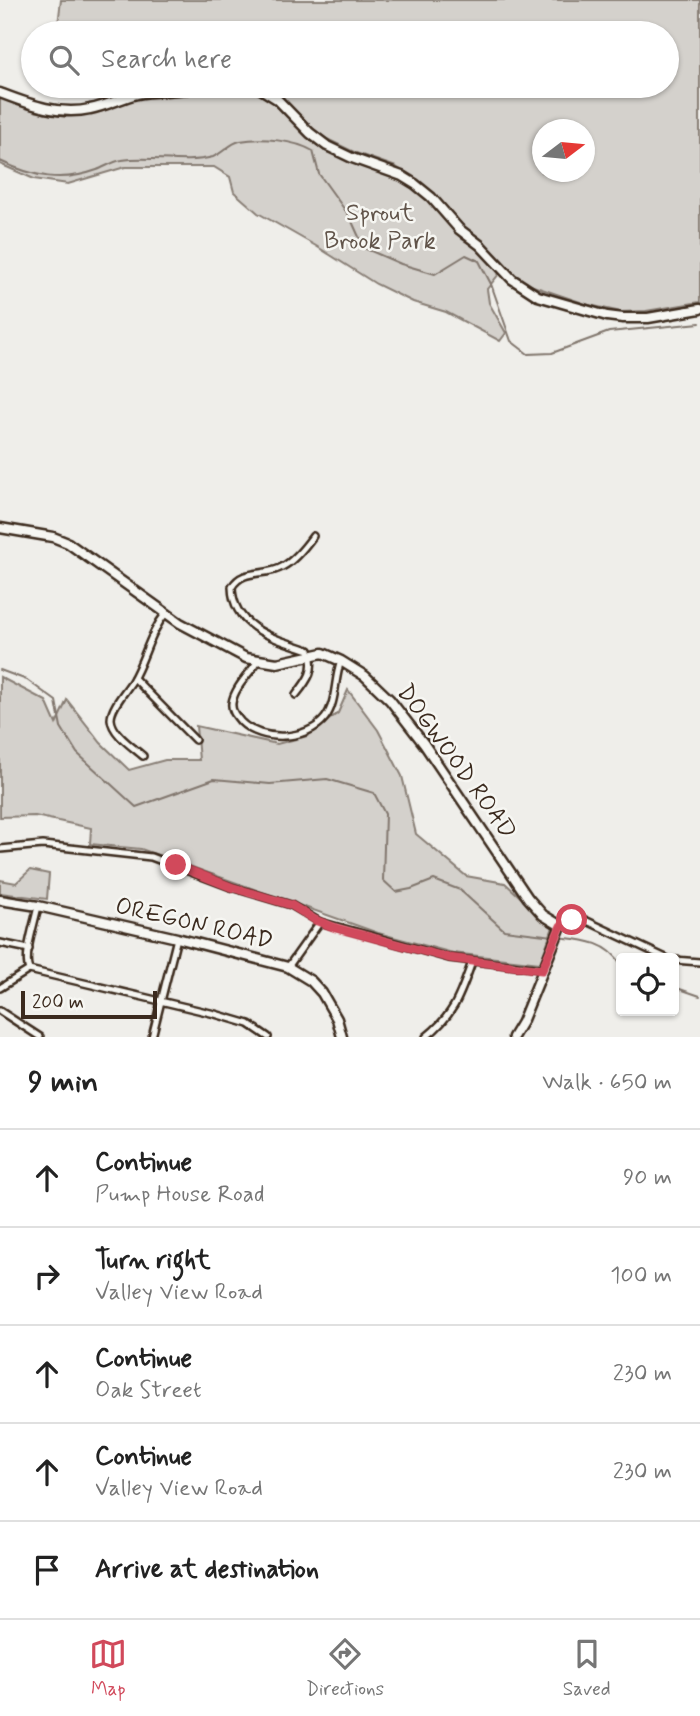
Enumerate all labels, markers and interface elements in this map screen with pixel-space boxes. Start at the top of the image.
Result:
search box [21,21,679,98]
icon: search [45,41,83,79]
text: Search here [101,43,232,77]
north arrow [532,119,595,182]
park label: Sprout Brook Park [324,198,436,257]
street label: DOGWOOD ROAD [389,678,523,846]
route end [160,849,191,880]
street label: OREGON ROAD [112,891,276,957]
route start [556,904,587,935]
map controls [616,953,679,1016]
button: locate [616,953,679,1016]
scale bar [21,988,158,1020]
text: 200 m [32,990,84,1015]
text: 9 min [28,1063,98,1102]
text: Walk · 650 m [542,1068,672,1098]
text: Continue [95,1146,192,1180]
icon: ahead [28,1159,66,1197]
text: 90 m [623,1163,672,1193]
text: Pump House Road [95,1180,265,1210]
text: Turn right [95,1244,211,1278]
icon: right [28,1257,66,1295]
text: 100 m [610,1261,672,1291]
text: Valley View Road [95,1278,263,1308]
text: Continue [95,1342,192,1376]
icon: ahead [28,1355,66,1393]
text: 230 m [613,1359,672,1389]
text: Oak Street [95,1376,202,1406]
text: Continue [95,1440,192,1474]
icon: ahead [28,1453,66,1491]
text: 230 m [613,1457,672,1487]
text: Valley View Road [95,1474,263,1504]
icon: arrive [28,1551,66,1589]
text: Arrive at destination [95,1553,319,1587]
tab: Map [89,1635,127,1702]
tab: Directions [306,1635,384,1702]
tab: Saved [563,1635,611,1702]

